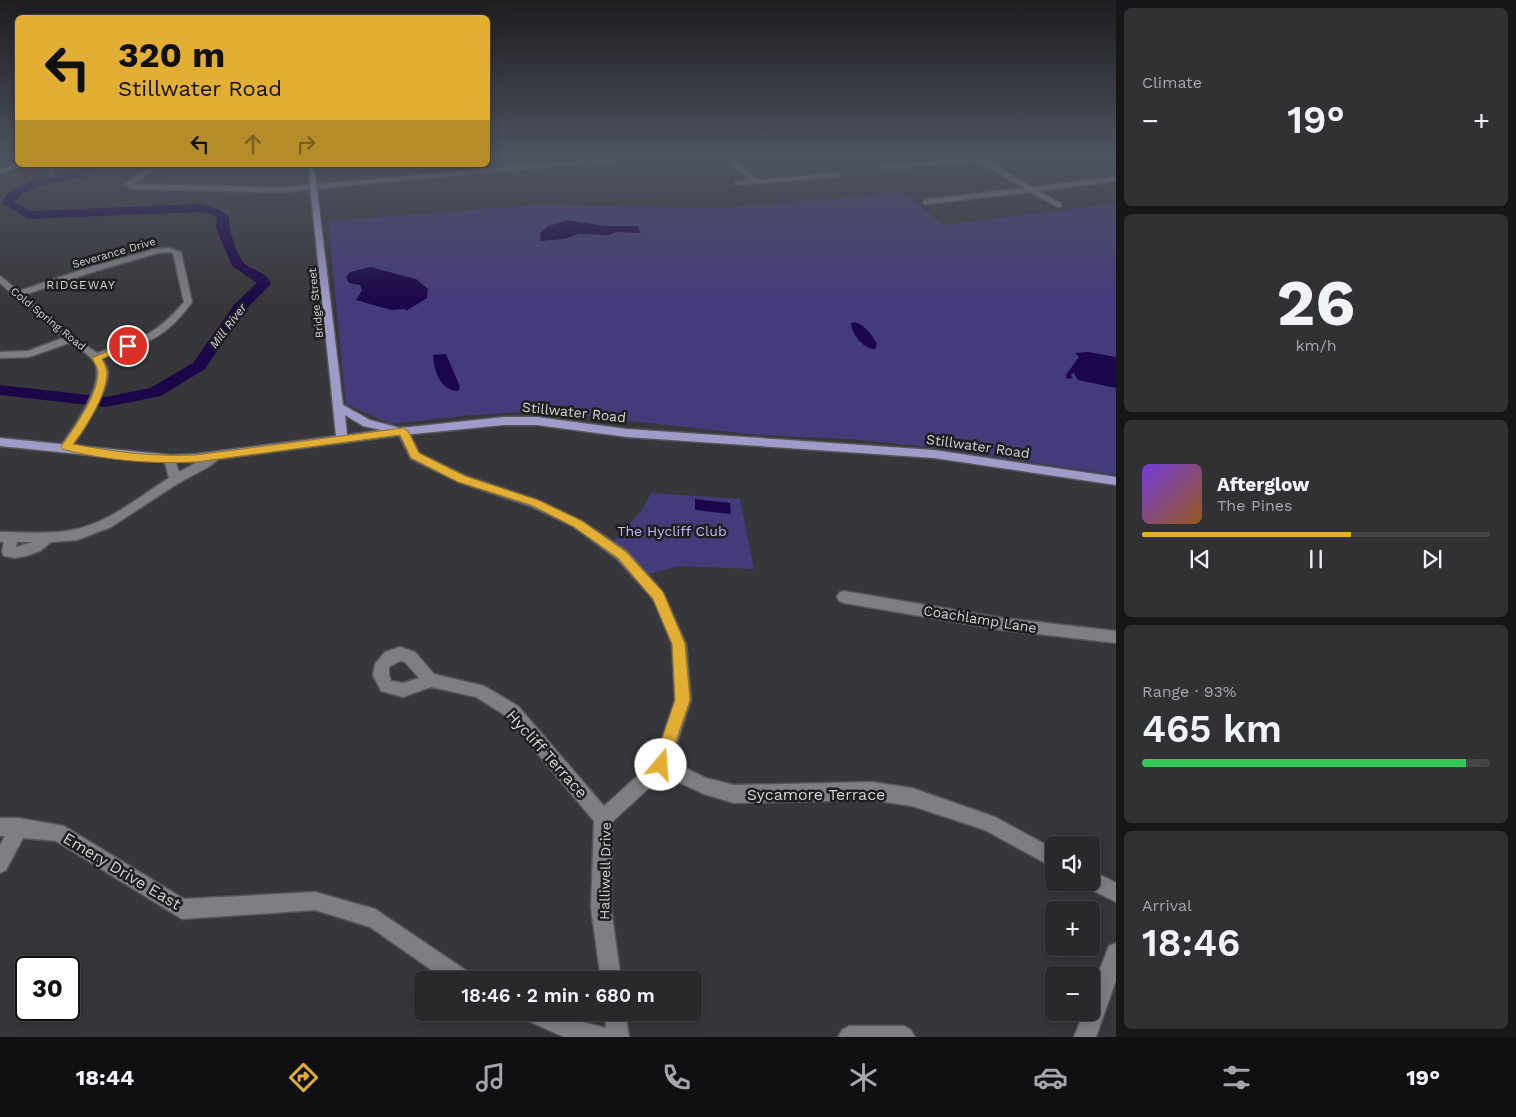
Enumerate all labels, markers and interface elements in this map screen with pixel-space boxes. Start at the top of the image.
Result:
text: 320 m [118,34,225,76]
icon: left [35,35,100,100]
text: Climate [1142,73,1202,92]
text: Stillwater Road [118,76,282,101]
text: 19° [1287,98,1345,142]
text: − [1142,104,1159,137]
text: + [1473,104,1490,137]
icon: left [186,130,214,158]
icon: ahead [239,130,267,158]
icon: right [292,130,320,158]
street label: Severance Drive [71,235,157,271]
text: 26 [1277,265,1355,341]
street label: Bridge Street [306,267,326,339]
district label: RIDGEWAY [46,278,116,292]
street label: Cold Spring Road [8,285,88,353]
water label: Mill River [207,300,250,351]
pin [107,325,149,367]
icon: arrive [114,332,142,360]
text: km/h [1295,336,1337,355]
street label: Stillwater Road [521,399,627,425]
street label: Stillwater Road [925,431,1031,461]
text: Afterglow [1217,473,1309,496]
text: The Pines [1217,496,1293,515]
park label: The Hycliff Club [617,523,727,539]
icon: previous [1186,545,1214,573]
icon: pause [1302,545,1330,573]
icon: next [1418,545,1446,573]
street label: Coachlamp Lane [922,602,1038,636]
text: Range · 93% [1142,682,1236,701]
street label: Hycliff Terrace [502,706,592,802]
text: 465 km [1142,707,1282,751]
position arrow [634,738,686,790]
street label: Sycamore Terrace [747,785,885,804]
street label: Halliwell Drive [596,822,614,920]
street label: Emery Drive East [60,828,185,914]
map controls [1045,836,1100,1021]
button: sound [1045,836,1100,891]
text: Arrival [1142,896,1192,915]
button: + [1045,901,1100,956]
text: 18:46 [1142,921,1240,965]
speed limit sign: 30 [15,956,80,1021]
button: − [1045,966,1100,1021]
text: 18:46 · 2 min · 680 m [461,984,655,1007]
icon: directions [286,1060,321,1095]
icon: music [473,1060,508,1095]
icon: phone [659,1060,694,1095]
icon: climate [846,1060,881,1095]
icon: car [1033,1060,1068,1095]
icon: filters [1219,1060,1254,1095]
text: 18:44 [76,1065,134,1090]
text: 19° [1406,1065,1440,1090]

